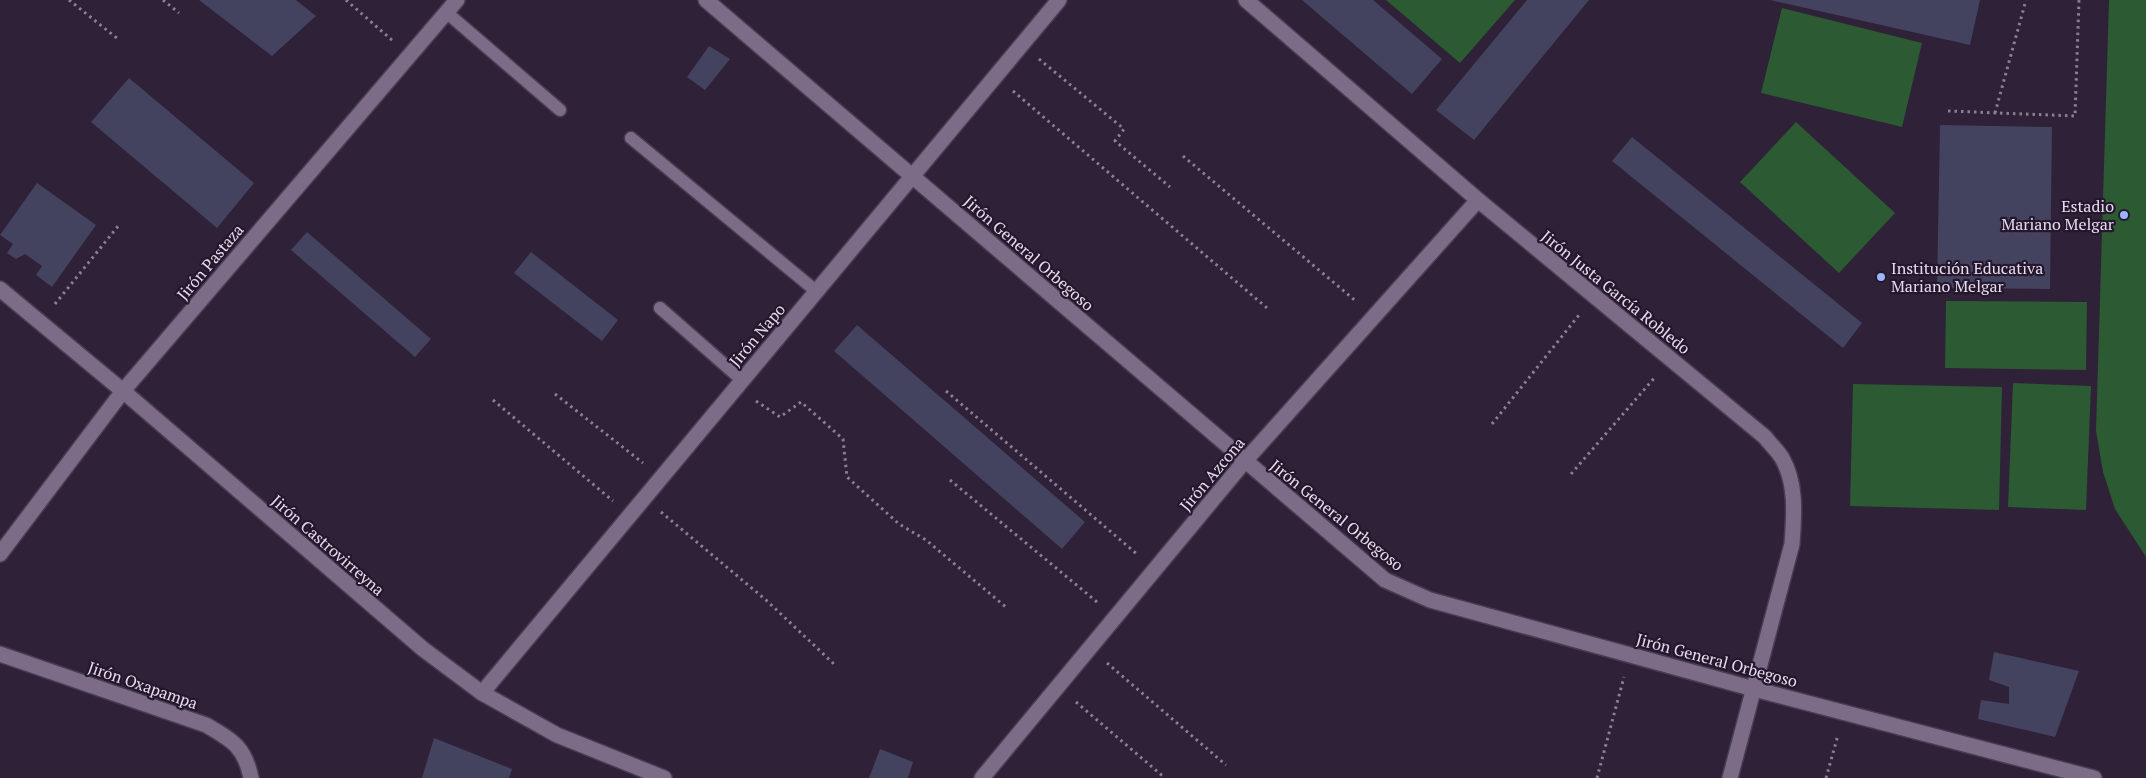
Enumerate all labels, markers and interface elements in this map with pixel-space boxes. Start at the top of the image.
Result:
street label: Jirón General Orbegoso [959,190,1099,316]
place label: Estadio Mariano Melgar [2001,195,2115,235]
marker: Estadio Mariano Melgar [2118,209,2130,221]
street label: Jirón Pastaza [172,219,248,305]
street label: Jirón Justa García Robledo [1537,225,1695,359]
place label: Institución Educativa Mariano Melgar [1891,257,2043,297]
marker: Institución Educativa Mariano Melgar [1875,271,1887,283]
street label: Jirón Napo [724,299,790,371]
street label: Jirón Azcona [1174,432,1250,516]
street label: Jirón General Orbegoso [1266,454,1409,576]
street label: Jirón Castrovirreyna [267,490,389,600]
street label: Jirón General Orbegoso [1634,628,1800,692]
street label: Jirón Oxapampa [85,656,201,714]

